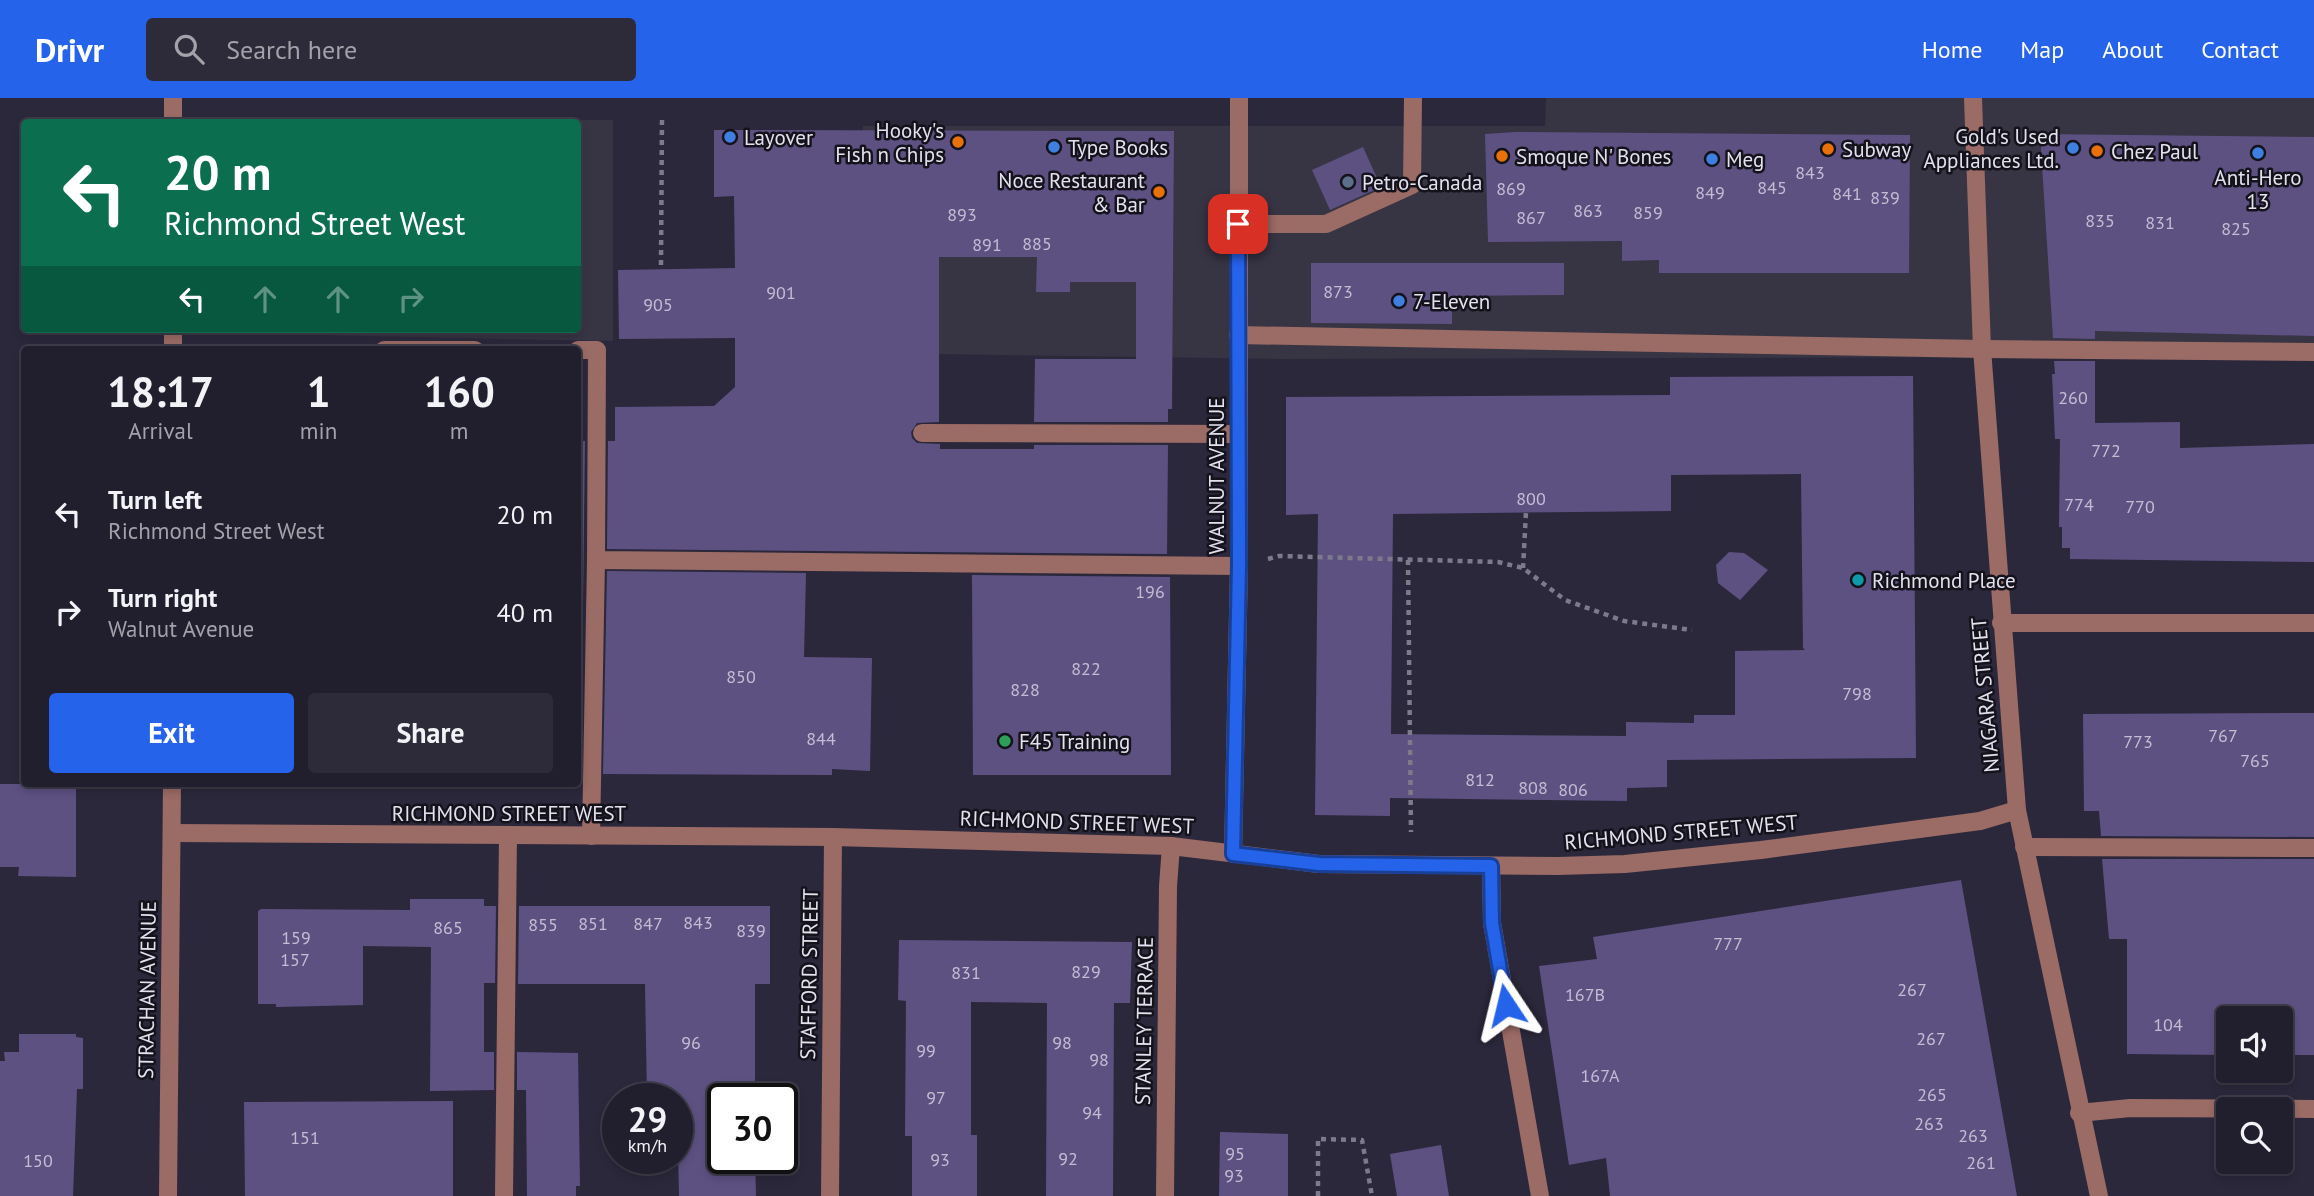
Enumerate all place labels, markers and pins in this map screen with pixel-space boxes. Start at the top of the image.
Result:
place label: Hooky's Fish n Chips [835,117,944,168]
place label: Gold's Used Appliances Ltd. [1923,123,2059,174]
place label: Layover [744,124,813,151]
marker: Layover [722,129,738,145]
marker: Hooky's Fish n Chips [950,134,966,150]
place label: Type Books [1068,134,1168,161]
place label: Subway [1842,136,1911,163]
place label: Chez Paul [2111,138,2198,165]
marker: Type Books [1046,139,1062,155]
marker: Gold's Used Appliances Ltd. [2065,140,2081,156]
marker: Subway [1820,141,1836,157]
place label: Smoque N' Bones [1516,143,1671,170]
marker: Chez Paul [2089,143,2105,159]
marker: Anti-Hero 13 [2250,145,2266,161]
place label: Meg [1726,146,1764,173]
marker: Smoque N' Bones [1494,148,1510,164]
marker: Meg [1704,151,1720,167]
place label: Anti-Hero 13 [2214,164,2302,215]
place label: Noce Restaurant & Bar [998,167,1145,218]
place label: Petro-Canada [1362,169,1482,196]
marker: Petro-Canada [1340,174,1356,190]
marker: Noce Restaurant & Bar [1151,184,1167,200]
pin [1208,194,1268,254]
place label: 7-Eleven [1413,288,1490,315]
marker: 7-Eleven [1391,293,1407,309]
place label: Richmond Place [1872,567,2016,594]
marker: Richmond Place [1850,572,1866,588]
place label: F45 Training [1019,728,1130,755]
marker: F45 Training [997,733,1013,749]

